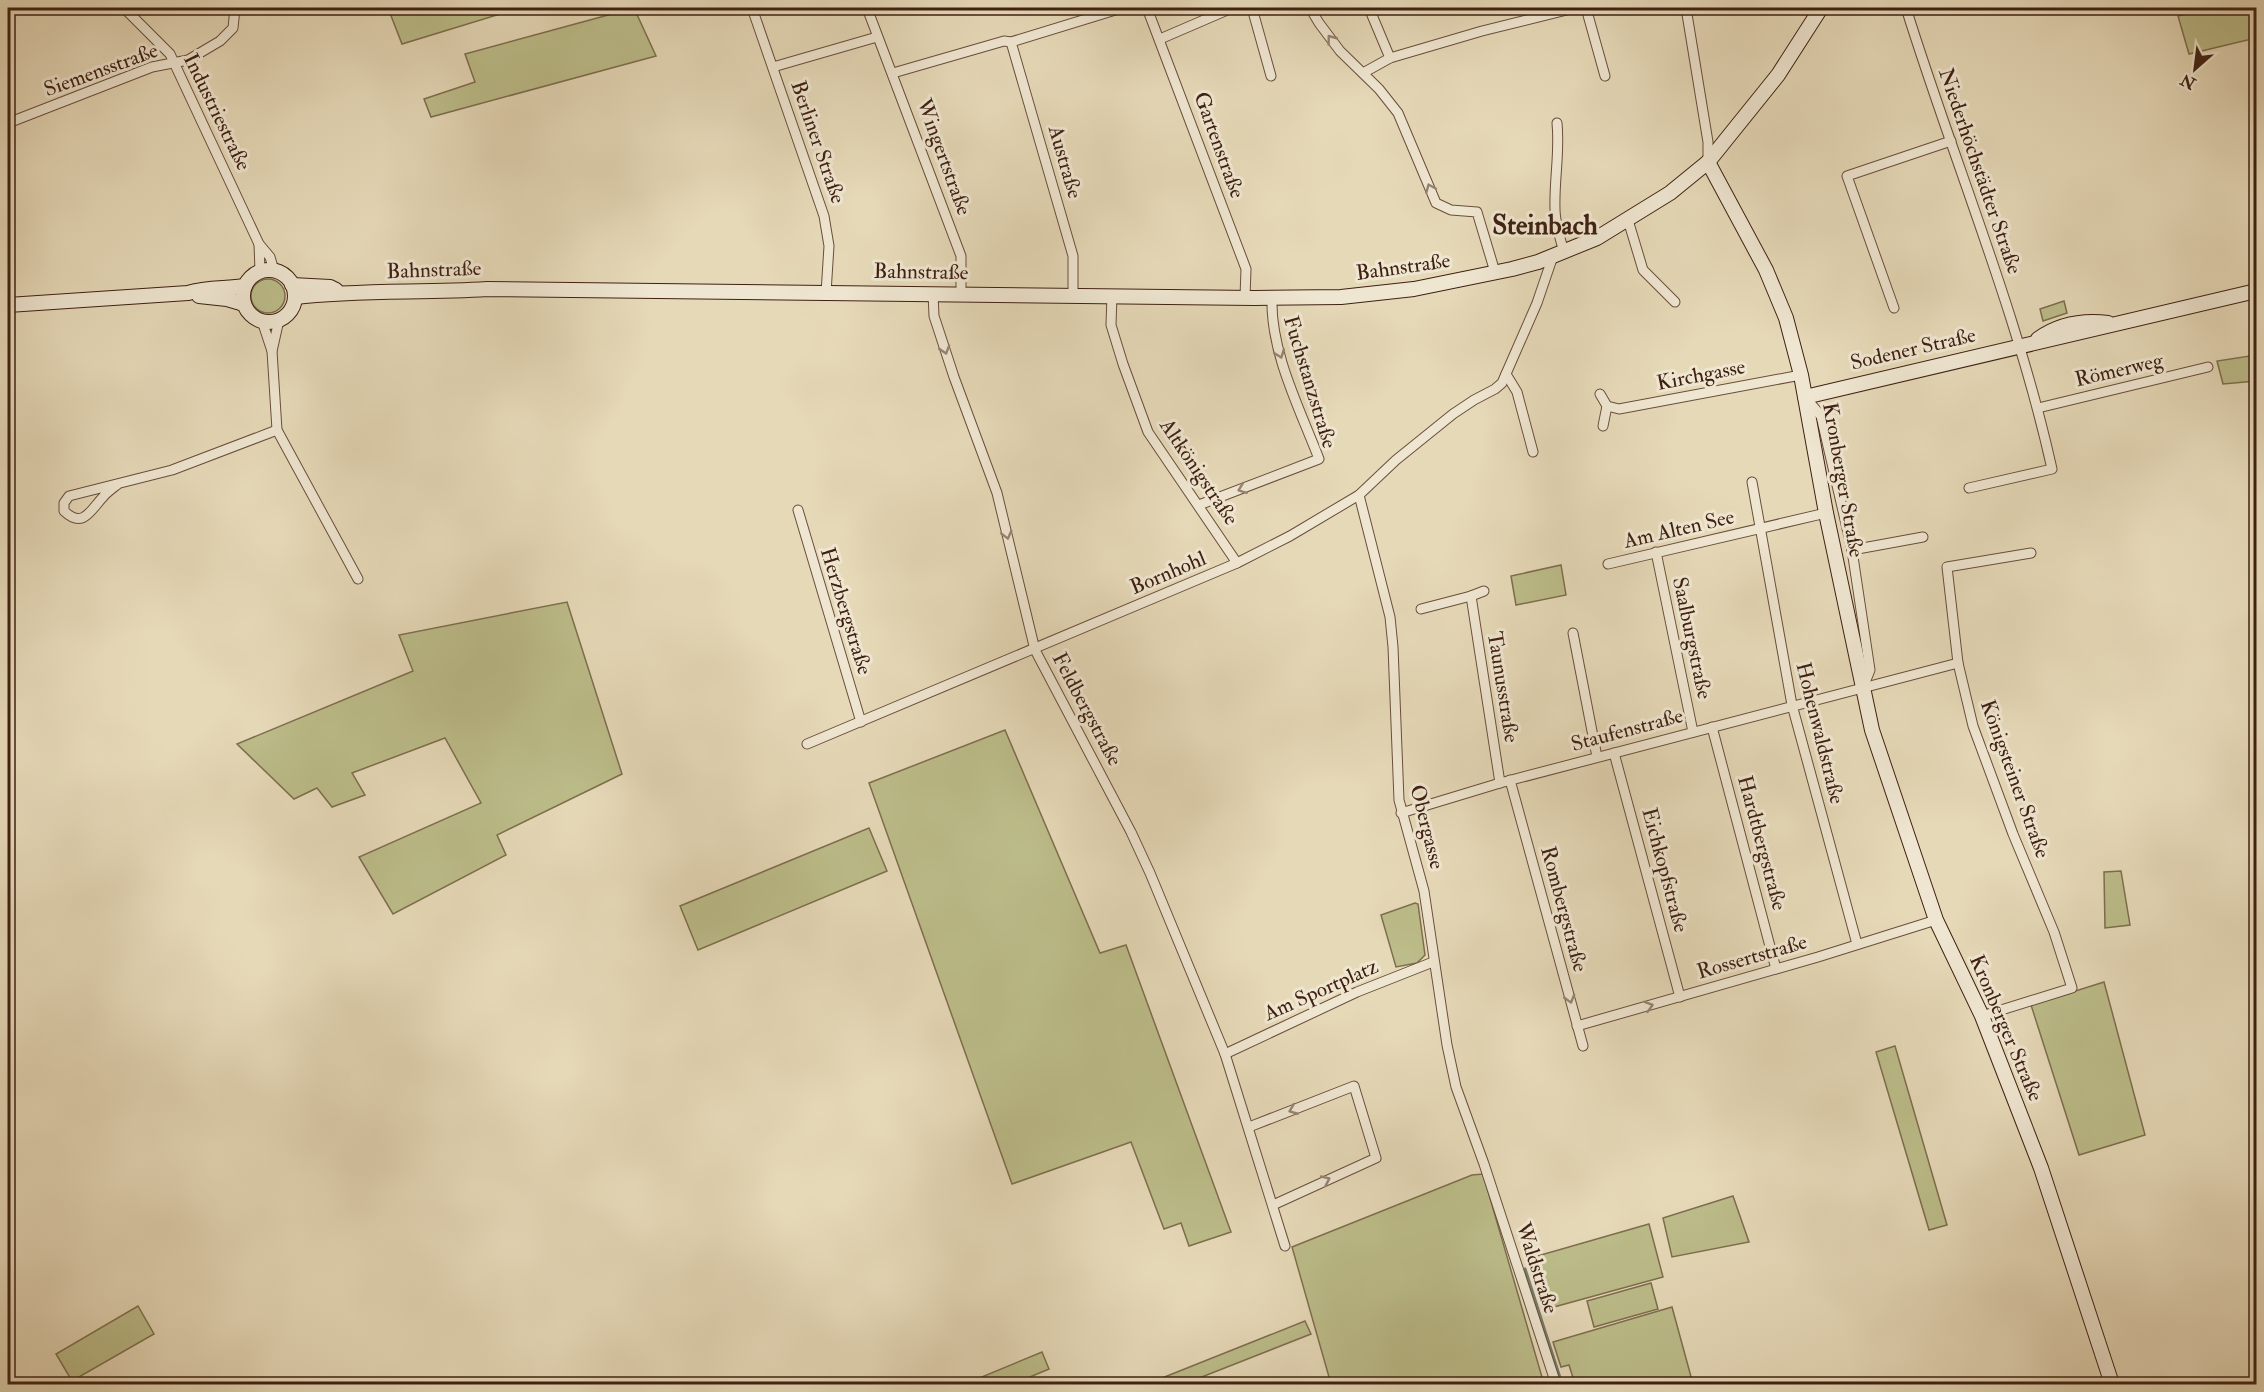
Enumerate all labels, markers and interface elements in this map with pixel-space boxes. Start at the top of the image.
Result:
one-way arrow [1327,34,1338,45]
street label: Siemensstraße [40,37,162,103]
north arrow [2165,39,2225,99]
street label: Industriestraße [177,49,257,175]
street label: Niederhöchstädter Straße [1932,64,2028,278]
text: N [2177,69,2200,94]
street label: Berliner Straße [784,77,852,207]
street label: Gartenstraße [1187,88,1251,202]
street label: Wingertstraße [910,94,978,219]
street label: Austraße [1041,121,1088,202]
one-way arrow [1425,184,1437,195]
district label: Steinbach [1492,209,1599,242]
street label: Bahnstraße [1354,247,1452,287]
street label: Bahnstraße [386,255,482,285]
street label: Bahnstraße [873,258,969,286]
street label: Fuchstanzstraße [1277,312,1343,452]
street label: Sodener Straße [1848,321,1979,377]
one-way arrow [938,344,950,355]
street label: Römerweg [2072,347,2166,393]
one-way arrow [1272,349,1285,359]
street label: Kirchgasse [1654,353,1748,397]
street label: Kronberger Straße [1816,401,1870,560]
street label: Altkönigstraße [1153,413,1245,531]
one-way arrow [1237,482,1248,494]
street label: Am Alten See [1620,503,1737,555]
one-way arrow [999,530,1012,540]
street label: Herzbergstraße [814,544,878,678]
street label: Bornhohl [1126,545,1211,601]
street label: Saalburgstraße [1666,575,1718,702]
street label: Taunusstraße [1481,630,1525,745]
street label: Feldbergstraße [1046,648,1128,771]
street label: Hohenwaldstraße [1789,659,1851,807]
street label: Königsteiner Straße [1974,696,2056,862]
street label: Staufenstraße [1568,702,1686,758]
street label: Hardtbergstraße [1731,773,1793,914]
street label: Obergasse [1403,782,1451,872]
street label: Eichkopfstraße [1635,805,1695,935]
street label: Rombergstraße [1534,843,1594,975]
street label: Rossertstraße [1694,928,1810,986]
street label: Kronberger Straße [1963,951,2049,1106]
street label: Am Sportplatz [1259,953,1382,1028]
one-way arrow [1562,993,1575,1003]
one-way arrow [1643,1001,1654,1013]
one-way arrow [1289,1103,1300,1115]
one-way arrow [1320,1176,1331,1188]
street label: Waldstraße [1509,1218,1564,1317]

